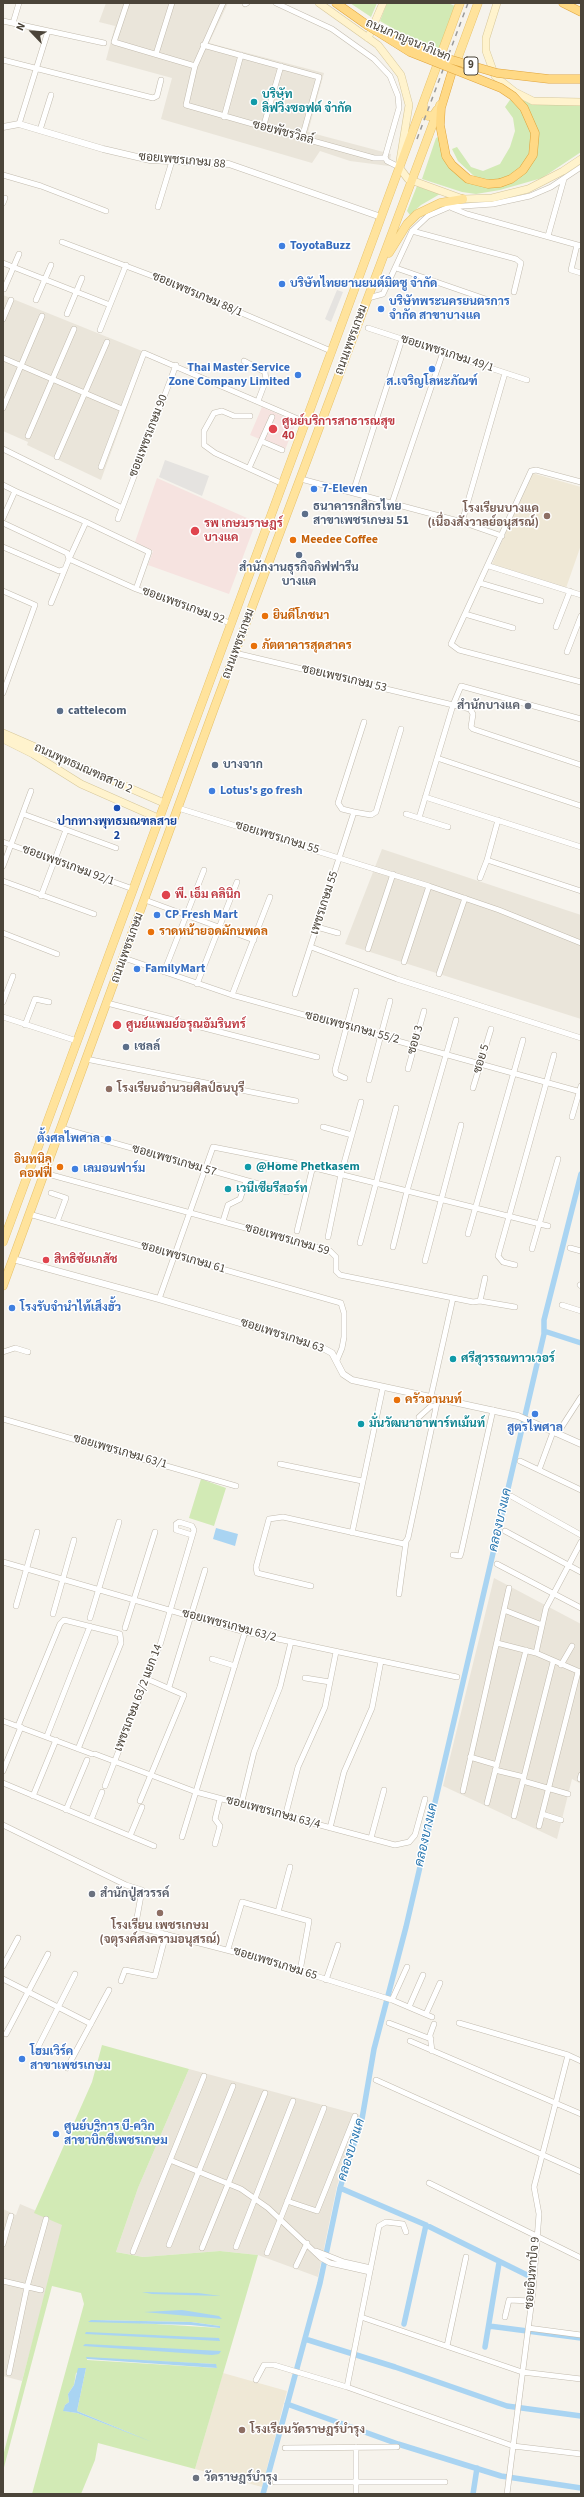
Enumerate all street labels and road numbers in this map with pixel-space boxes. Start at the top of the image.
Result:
street label: ถนนกาญจนาภิเษก [363,17,453,65]
road number: 9 [464,57,478,75]
street label: ซอยพัชรวิลล์ [251,118,315,148]
street label: ซอยเพชรเกษม 88 [138,150,226,172]
street label: ซอยเพชรเกษม 88/1 [149,269,245,321]
street label: ถนนเพชรเกษม [333,303,371,377]
street label: ซอยเพชรเกษม 49/1 [398,332,496,376]
street label: ซอยเพชรเกษม 90 [127,393,171,479]
street label: ซอยเพชรเกษม 92 [140,584,226,628]
street label: ถนนเพชรเกษม [220,607,258,681]
street label: ซอยเพชรเกษม 53 [300,662,388,696]
street label: ถนนพุทธมณฑลสาย 2 [32,741,134,797]
street label: ซอยเพชรเกษม 55 [233,818,321,858]
street label: ซอยเพชรเกษม 92/1 [20,843,116,889]
street label: เพชรเกษม 55 [308,869,342,937]
street label: ถนนเพชรเกษม [109,911,147,985]
street label: ซอยเพชรเกษม 55/2 [303,1008,401,1048]
street label: ซอย 3 [405,1024,427,1056]
street label: ซอย 5 [471,1043,493,1075]
street label: ซอยเพชรเกษม 57 [130,1142,218,1180]
street label: ซอยเพชรเกษม 59 [243,1221,331,1259]
street label: ซอยเพชรเกษม 61 [139,1239,227,1277]
street label: ซอยเพชรเกษม 63 [238,1316,326,1356]
street label: ซอยเพชรเกษม 63/1 [71,1432,169,1472]
street label: ซอยเพชรเกษม 63/2 [180,1606,278,1646]
street label: เพชรเกษม 63/2 แยก 14 [112,1642,166,1754]
street label: ซอยเพชรเกษม 63/4 [224,1793,322,1833]
street label: ซอยเพชรเกษม 65 [231,1944,319,1984]
street label: ซอยอินทาปัจ 9 [523,2236,543,2310]

